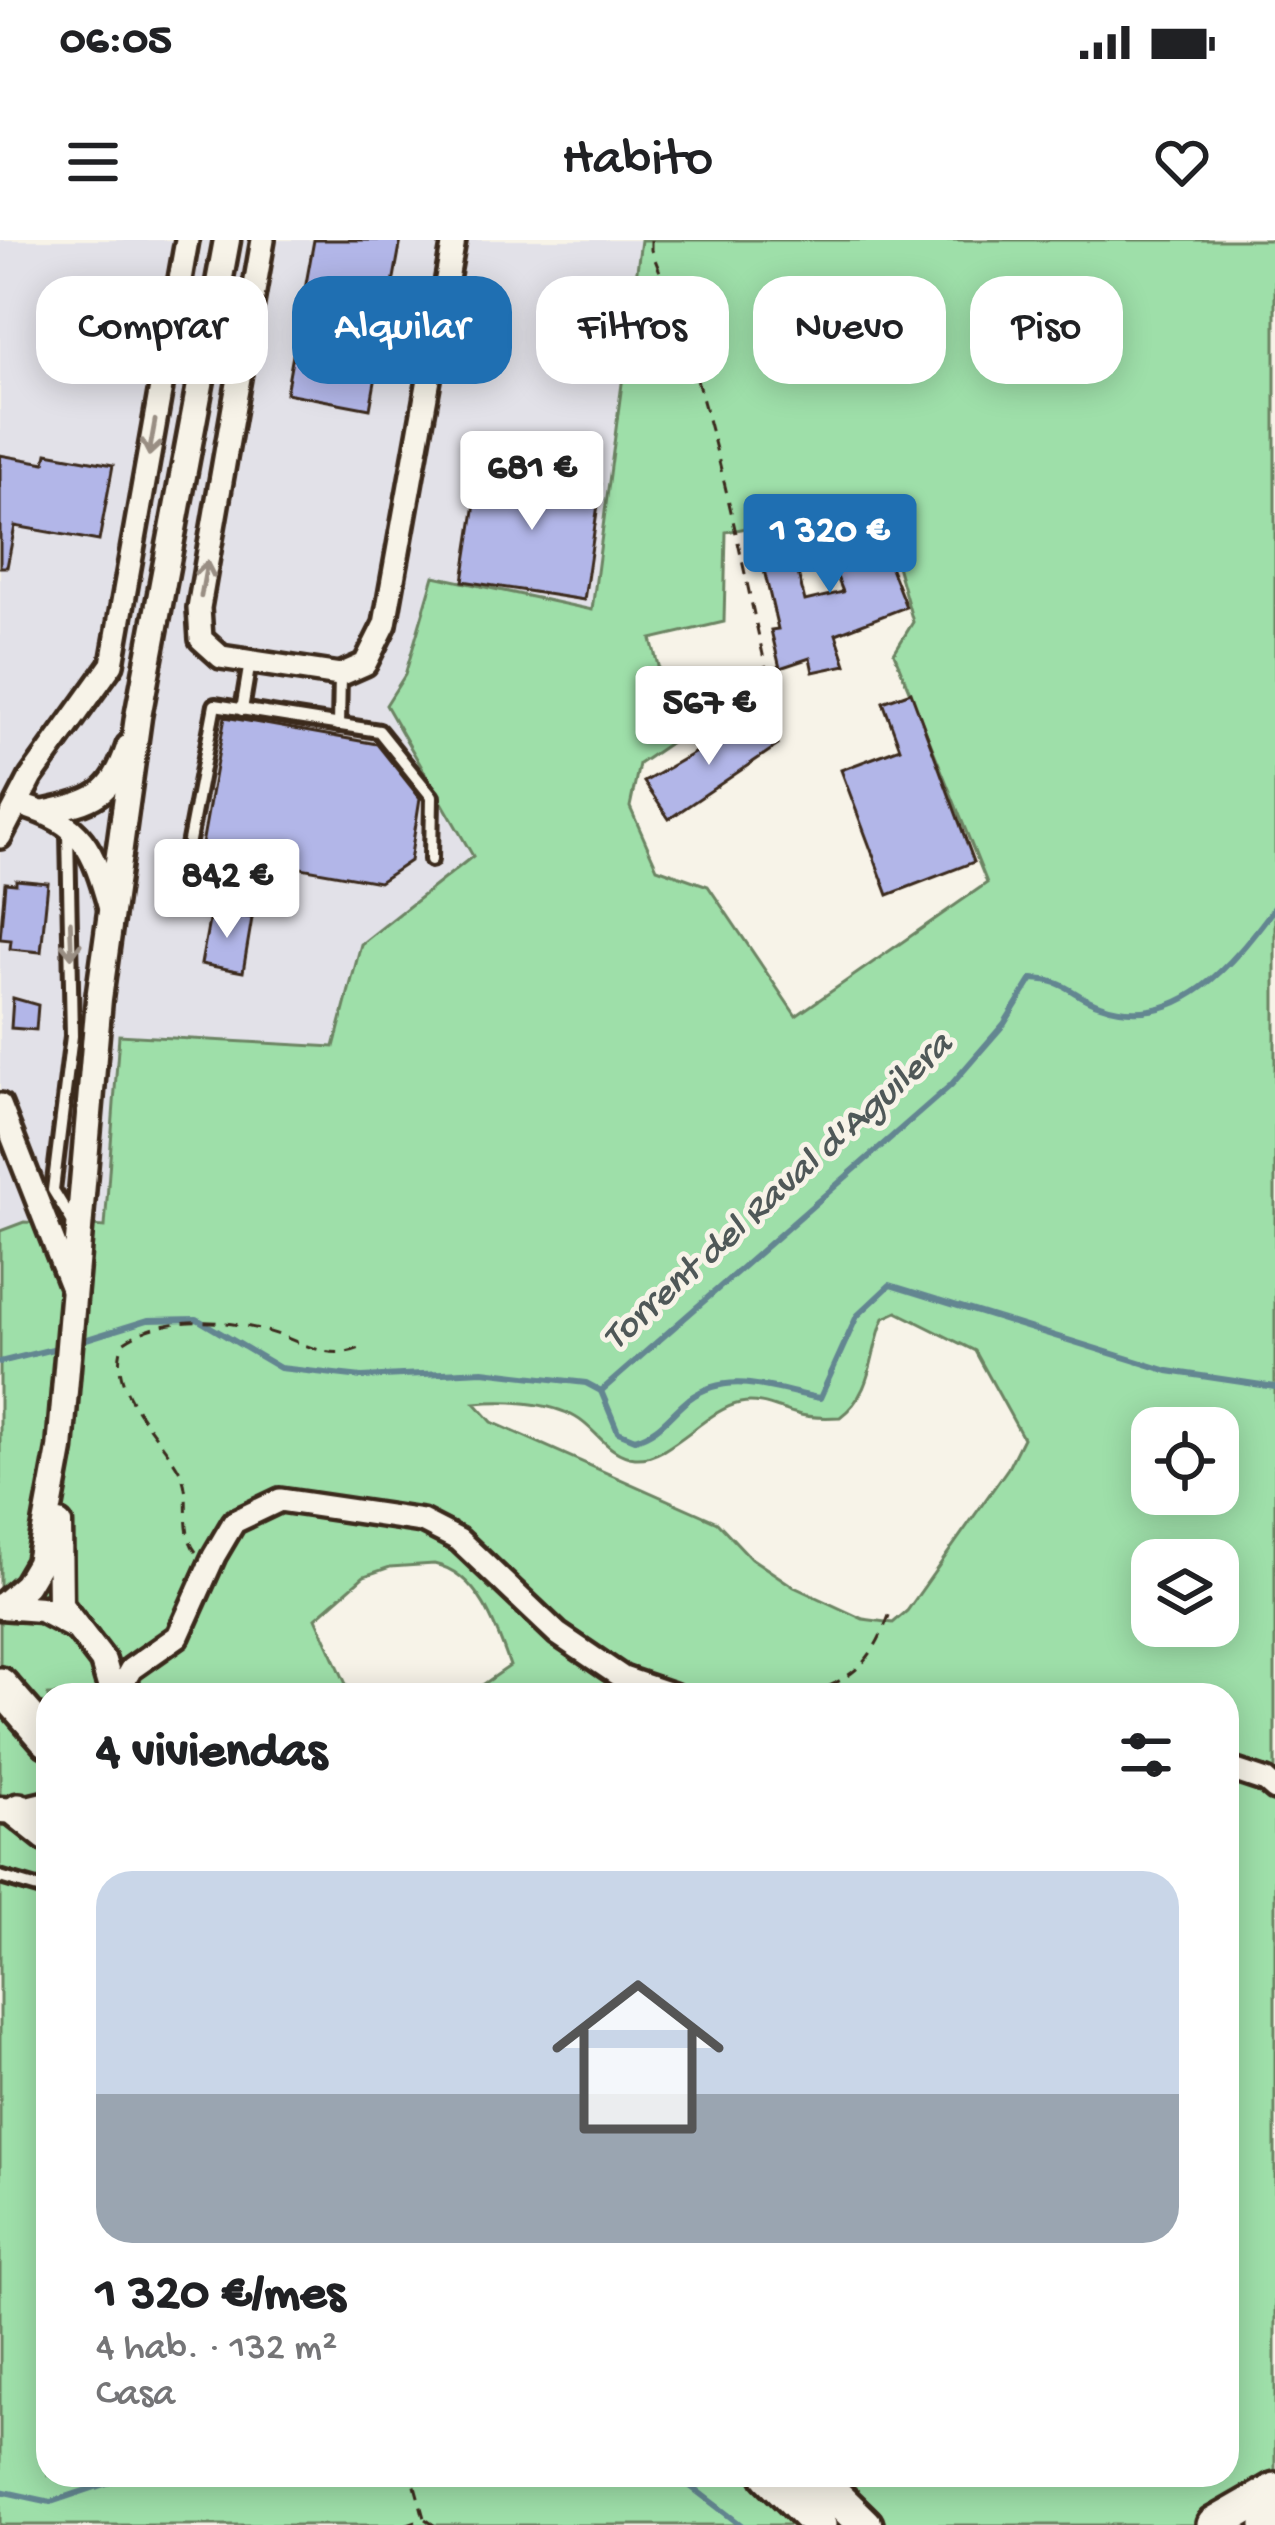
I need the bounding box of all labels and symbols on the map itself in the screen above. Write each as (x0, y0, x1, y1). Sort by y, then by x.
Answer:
one-way arrow (140, 418, 162, 457)
pin: 681 € (448, 431, 616, 533)
pin: 1 320 € (719, 494, 941, 596)
one-way arrow (194, 560, 216, 599)
pin: 567 € (625, 666, 793, 768)
pin: 842 € (143, 839, 311, 941)
one-way arrow (60, 920, 83, 959)
water label: Torrent del Raval d'Aguilera (595, 1022, 965, 1362)

